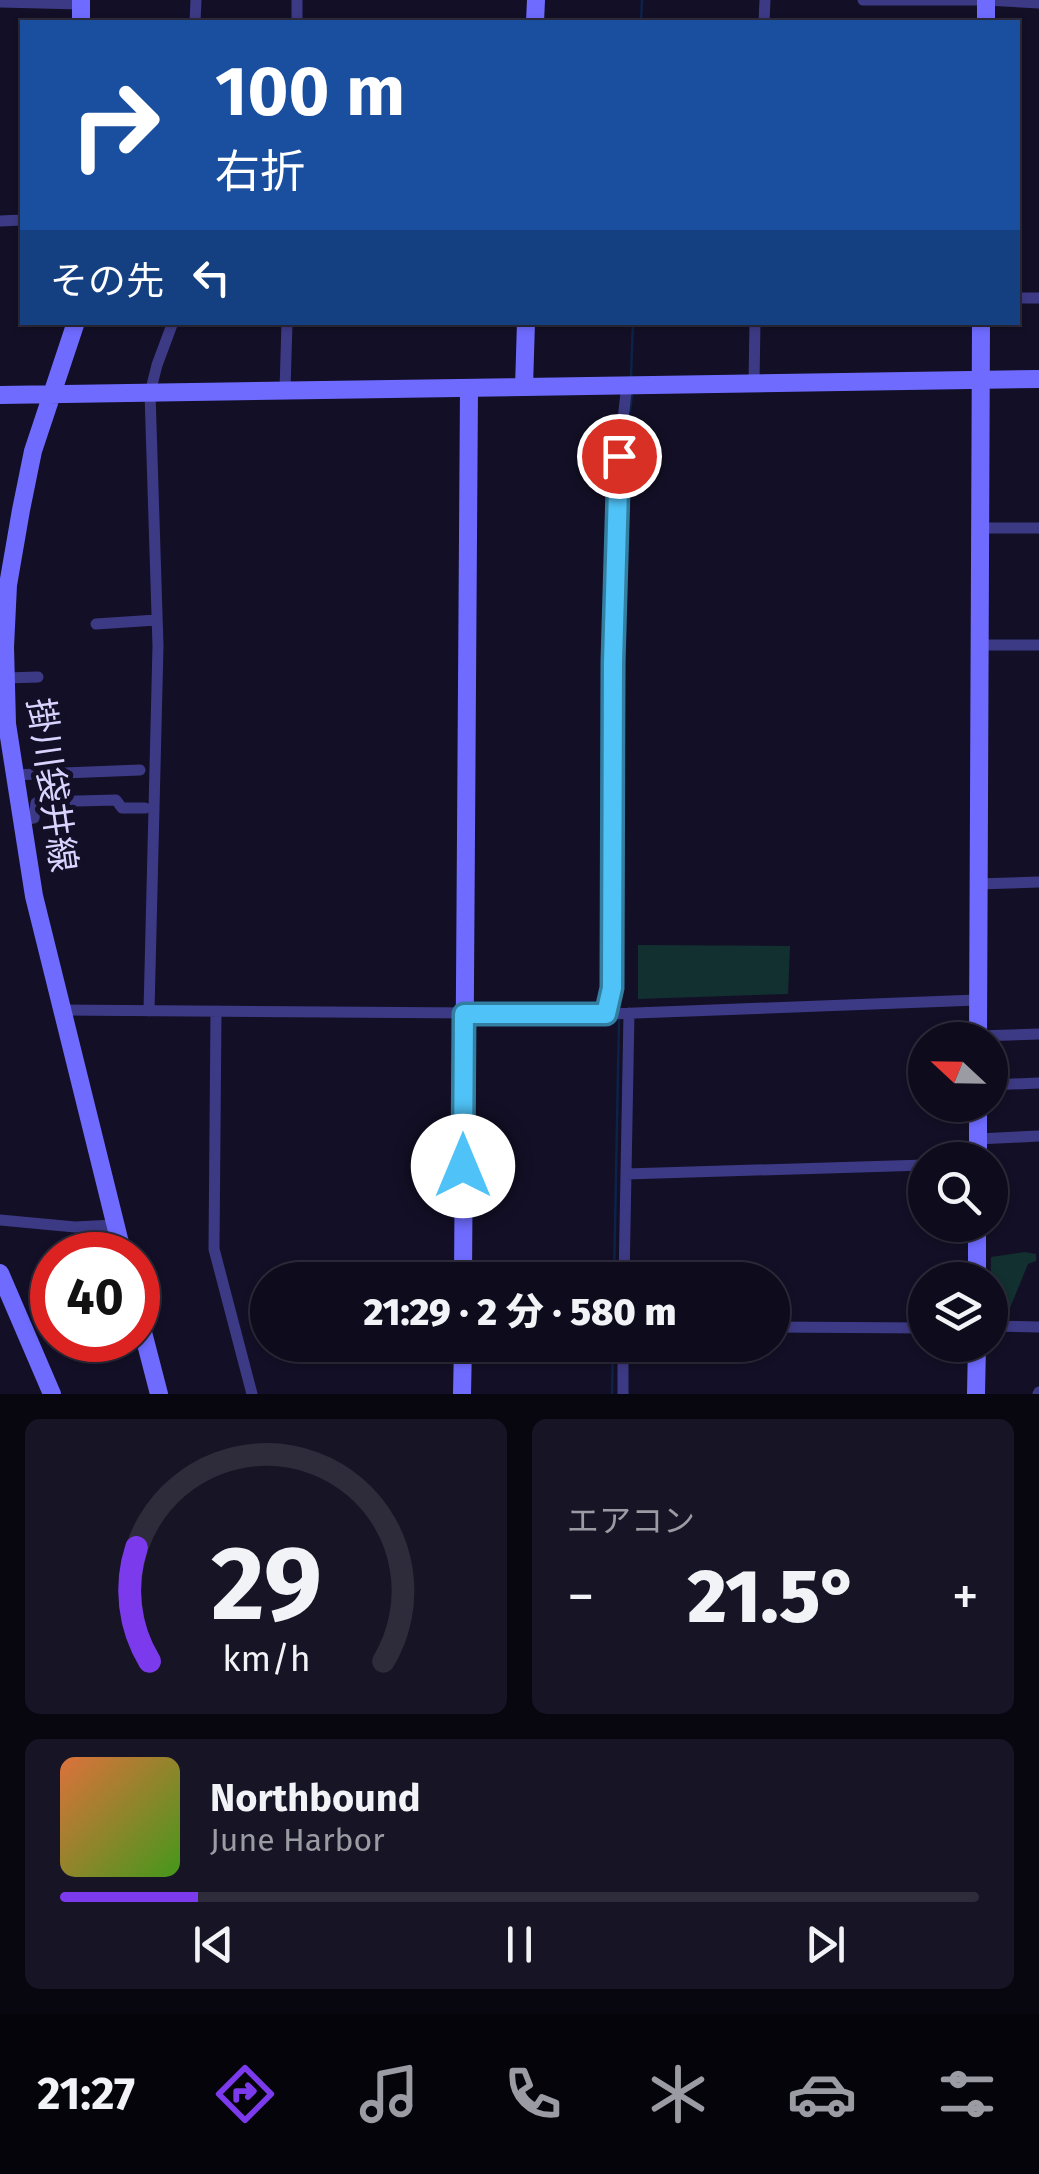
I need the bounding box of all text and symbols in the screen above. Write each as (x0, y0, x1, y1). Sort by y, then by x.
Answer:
text: 100 m (215, 50, 405, 134)
icon: right (50, 60, 180, 190)
text: 右折 (215, 145, 305, 199)
icon: left (184, 250, 239, 305)
text: その先 (50, 258, 164, 304)
pin (577, 414, 662, 499)
icon: arrive (592, 429, 647, 484)
street label: 掛川袋井線 (19, 695, 85, 875)
north arrow (908, 1022, 1008, 1122)
map controls (908, 1022, 1008, 1362)
position arrow (411, 1114, 515, 1218)
button: search (908, 1142, 1008, 1242)
speed limit sign: 40 (30, 1232, 160, 1362)
button: layers (908, 1262, 1008, 1362)
text: 21:29 · 2 分 · 580 m (363, 1289, 677, 1335)
text: エアコン (567, 1502, 695, 1540)
text: 29 (211, 1522, 321, 1647)
text: 21.5° (687, 1552, 859, 1642)
text: − (567, 1564, 595, 1630)
text: + (952, 1564, 979, 1630)
text: km/h (222, 1638, 310, 1680)
text: Northbound (210, 1775, 421, 1821)
text: June Harbor (210, 1821, 385, 1859)
icon: previous (186, 1917, 241, 1972)
icon: pause (492, 1917, 547, 1972)
icon: next (798, 1917, 853, 1972)
icon: directions (210, 2059, 280, 2129)
icon: music (354, 2059, 424, 2129)
icon: phone (498, 2059, 568, 2129)
icon: climate (643, 2059, 713, 2129)
icon: car (787, 2059, 857, 2129)
icon: filters (932, 2059, 1002, 2129)
text: 21:27 (37, 2067, 135, 2121)

